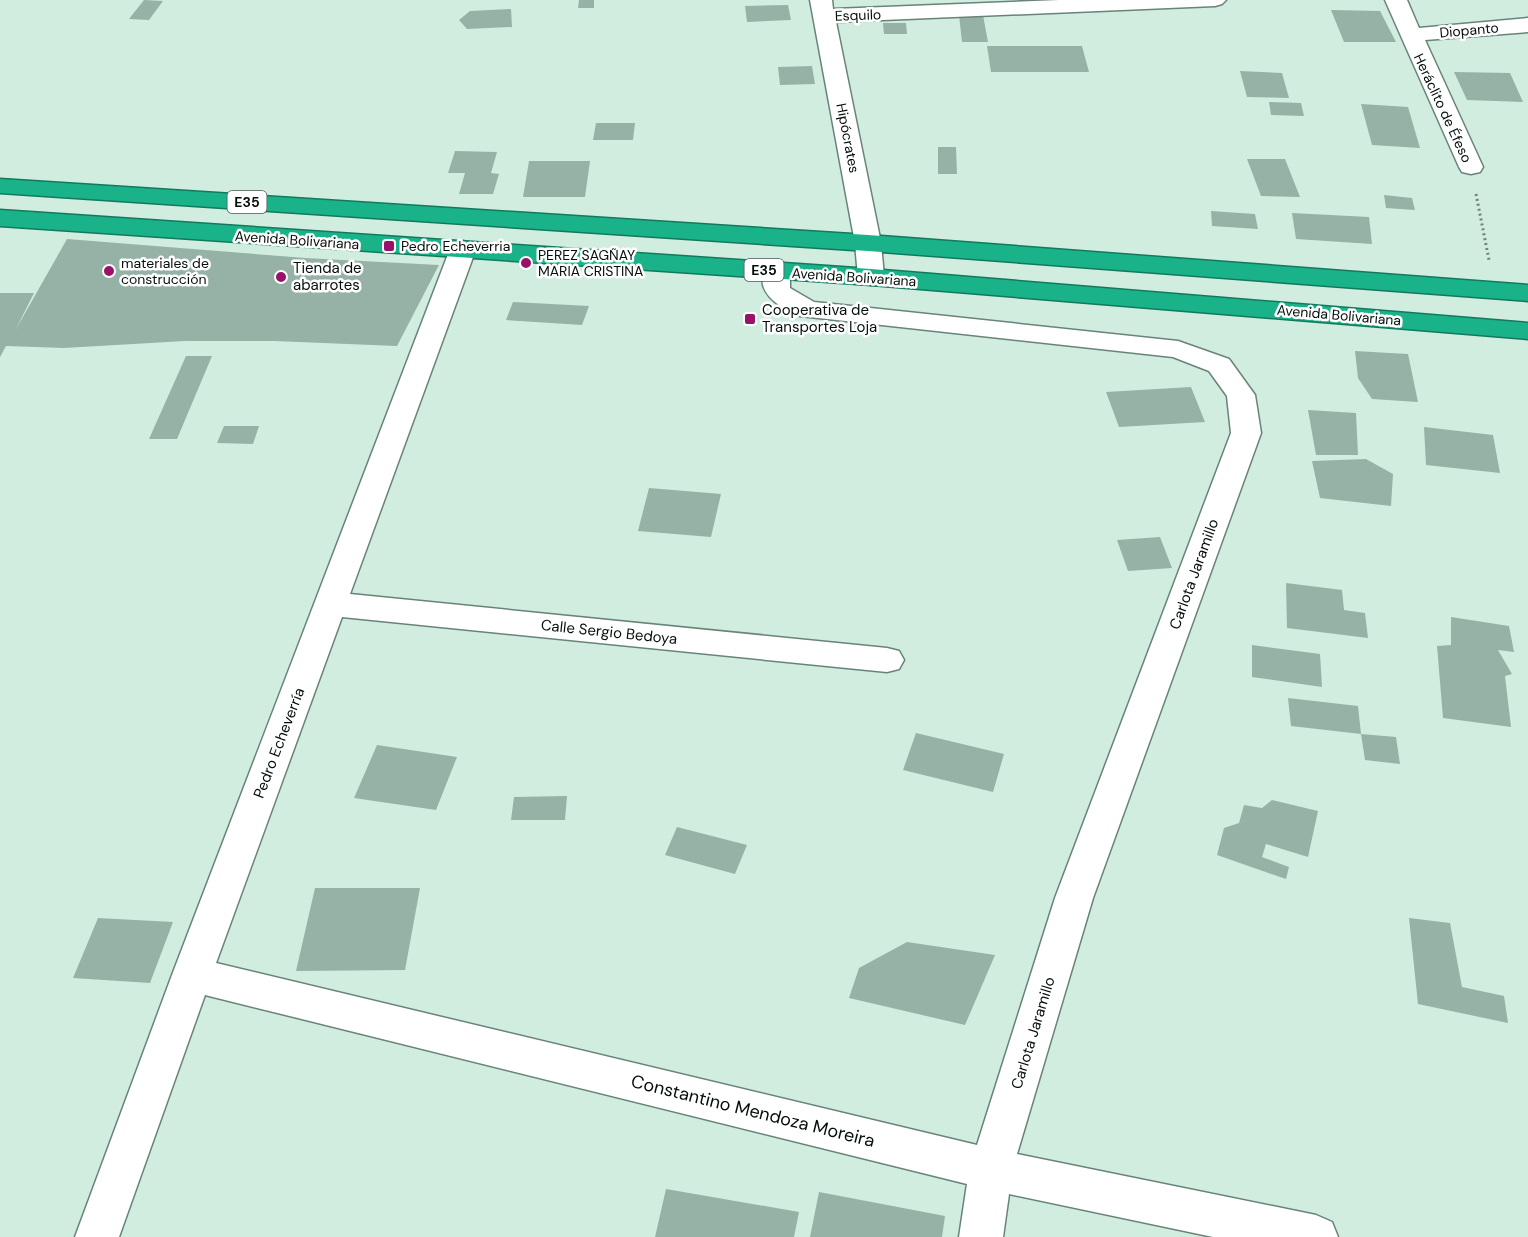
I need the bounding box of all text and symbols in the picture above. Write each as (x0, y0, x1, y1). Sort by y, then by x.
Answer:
street label: Esquilo (834, 5, 882, 25)
street label: Diopanto (1439, 18, 1499, 42)
street label: Heráclito de Éfeso (1410, 51, 1476, 165)
street label: Hipócrates (832, 102, 864, 174)
road number: E35 (228, 191, 266, 213)
street label: Avenida Bolivariana (234, 227, 360, 253)
place label: Pedro Echeverria (401, 237, 510, 255)
marker: Pedro Echeverria (382, 239, 396, 253)
place label: PEREZ SAGÑAY MARIA CRISTINA (538, 246, 643, 280)
place label: materiales de construcción (121, 254, 209, 288)
marker: PEREZ SAGÑAY MARIA CRISTINA (519, 256, 533, 270)
place label: Tienda de abarrotes (293, 258, 362, 295)
road number: E35 (744, 259, 783, 281)
marker: materiales de construcción (102, 264, 116, 278)
street label: Avenida Bolivariana (791, 264, 917, 290)
marker: Tienda de abarrotes (274, 270, 288, 284)
place label: Cooperativa de Transportes Loja (762, 300, 877, 337)
street label: Avenida Bolivariana (1276, 301, 1402, 329)
marker: Cooperativa de Transportes Loja (743, 312, 757, 326)
street label: Carlota Jaramillo (1165, 516, 1223, 632)
street label: Calle Sergio Bedoya (540, 615, 678, 649)
street label: Pedro Echeverría (249, 685, 309, 801)
street label: Carlota Jaramillo (1006, 974, 1060, 1092)
street label: Constantino Mendoza Moreira (629, 1069, 877, 1153)

